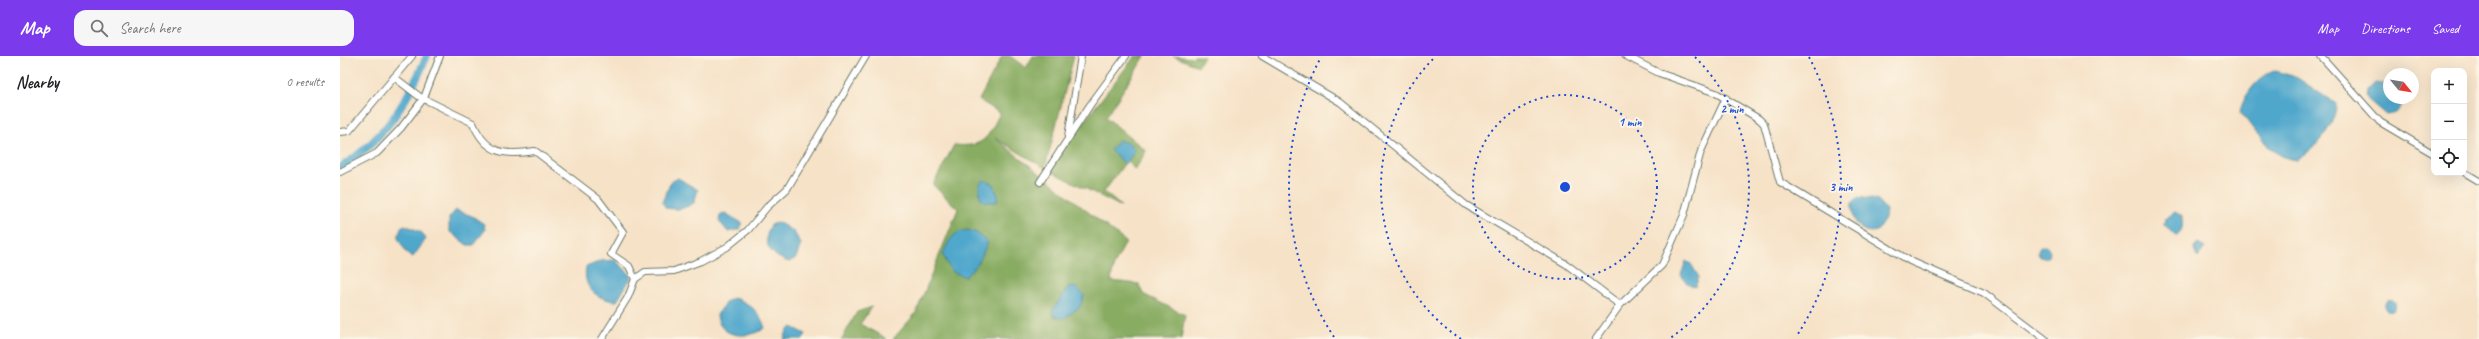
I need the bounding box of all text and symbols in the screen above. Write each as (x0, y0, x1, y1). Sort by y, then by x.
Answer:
search box (74, 10, 354, 46)
text: Map (20, 16, 50, 40)
icon: search (88, 17, 110, 39)
text: Search here (120, 19, 181, 38)
text: Map (2318, 20, 2339, 37)
text: Directions (2361, 20, 2410, 37)
text: Saved (2432, 20, 2459, 37)
north arrow (2383, 68, 2419, 104)
map controls (2431, 68, 2467, 176)
button: + (2431, 68, 2467, 104)
text: Nearby (16, 72, 59, 93)
text: 0 results (286, 74, 324, 90)
text: 2 min (1721, 101, 1744, 117)
button: − (2431, 104, 2467, 140)
text: 1 min (1619, 114, 1642, 130)
button: locate (2431, 140, 2467, 176)
text: 3 min (1830, 179, 1853, 195)
centre of rings (1558, 180, 1572, 194)

